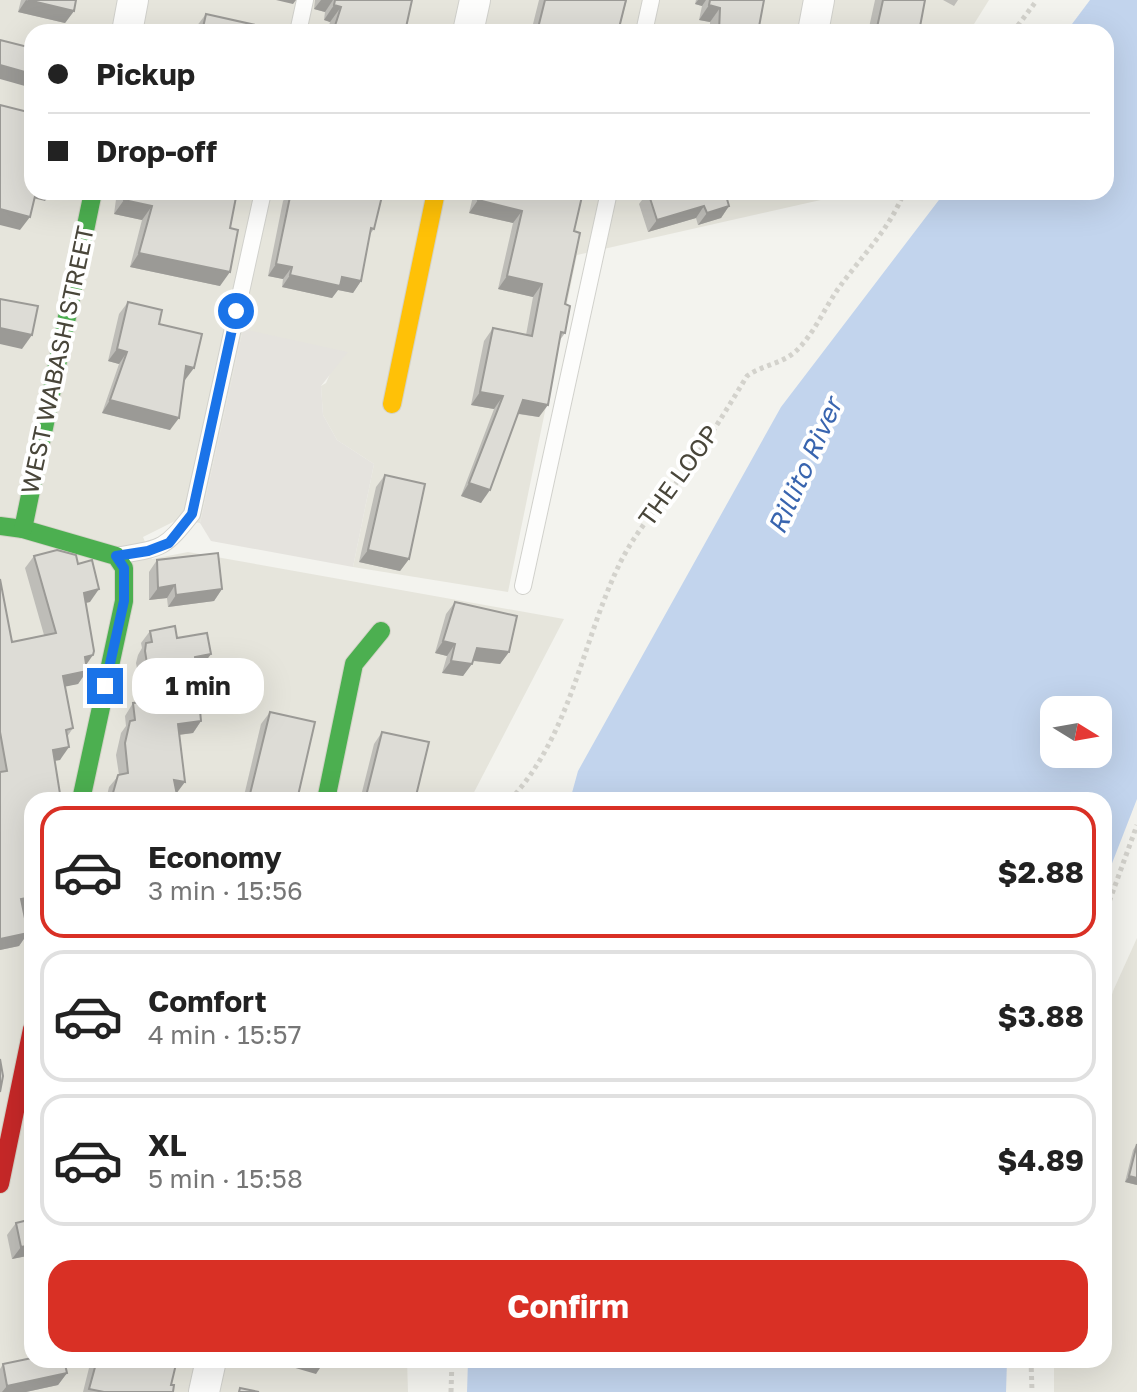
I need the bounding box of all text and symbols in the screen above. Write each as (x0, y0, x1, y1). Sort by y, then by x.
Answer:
text: Pickup (96, 56, 195, 92)
text: Drop-off (96, 133, 217, 169)
street label: WEST WABASH STREET (14, 223, 99, 496)
route start (218, 293, 254, 329)
water label: Rillito River (761, 390, 850, 538)
street label: THE LOOP (631, 419, 724, 531)
callout: 1 min (133, 658, 265, 714)
route end (87, 668, 123, 704)
text: 1 min (165, 670, 231, 701)
north arrow (1040, 696, 1112, 768)
map controls (1040, 696, 1112, 768)
icon: car (52, 836, 124, 908)
text: Economy (148, 839, 282, 875)
text: $2.88 (998, 854, 1084, 890)
text: 3 min · 15:56 (148, 875, 303, 906)
icon: car (52, 980, 124, 1052)
text: Comfort (148, 983, 267, 1019)
text: $3.88 (998, 998, 1084, 1034)
text: 4 min · 15:57 (148, 1019, 301, 1050)
icon: car (52, 1124, 124, 1196)
text: XL (148, 1127, 187, 1163)
text: $4.89 (997, 1142, 1084, 1178)
text: 5 min · 15:58 (148, 1163, 303, 1194)
button: Confirm (48, 1260, 1088, 1352)

